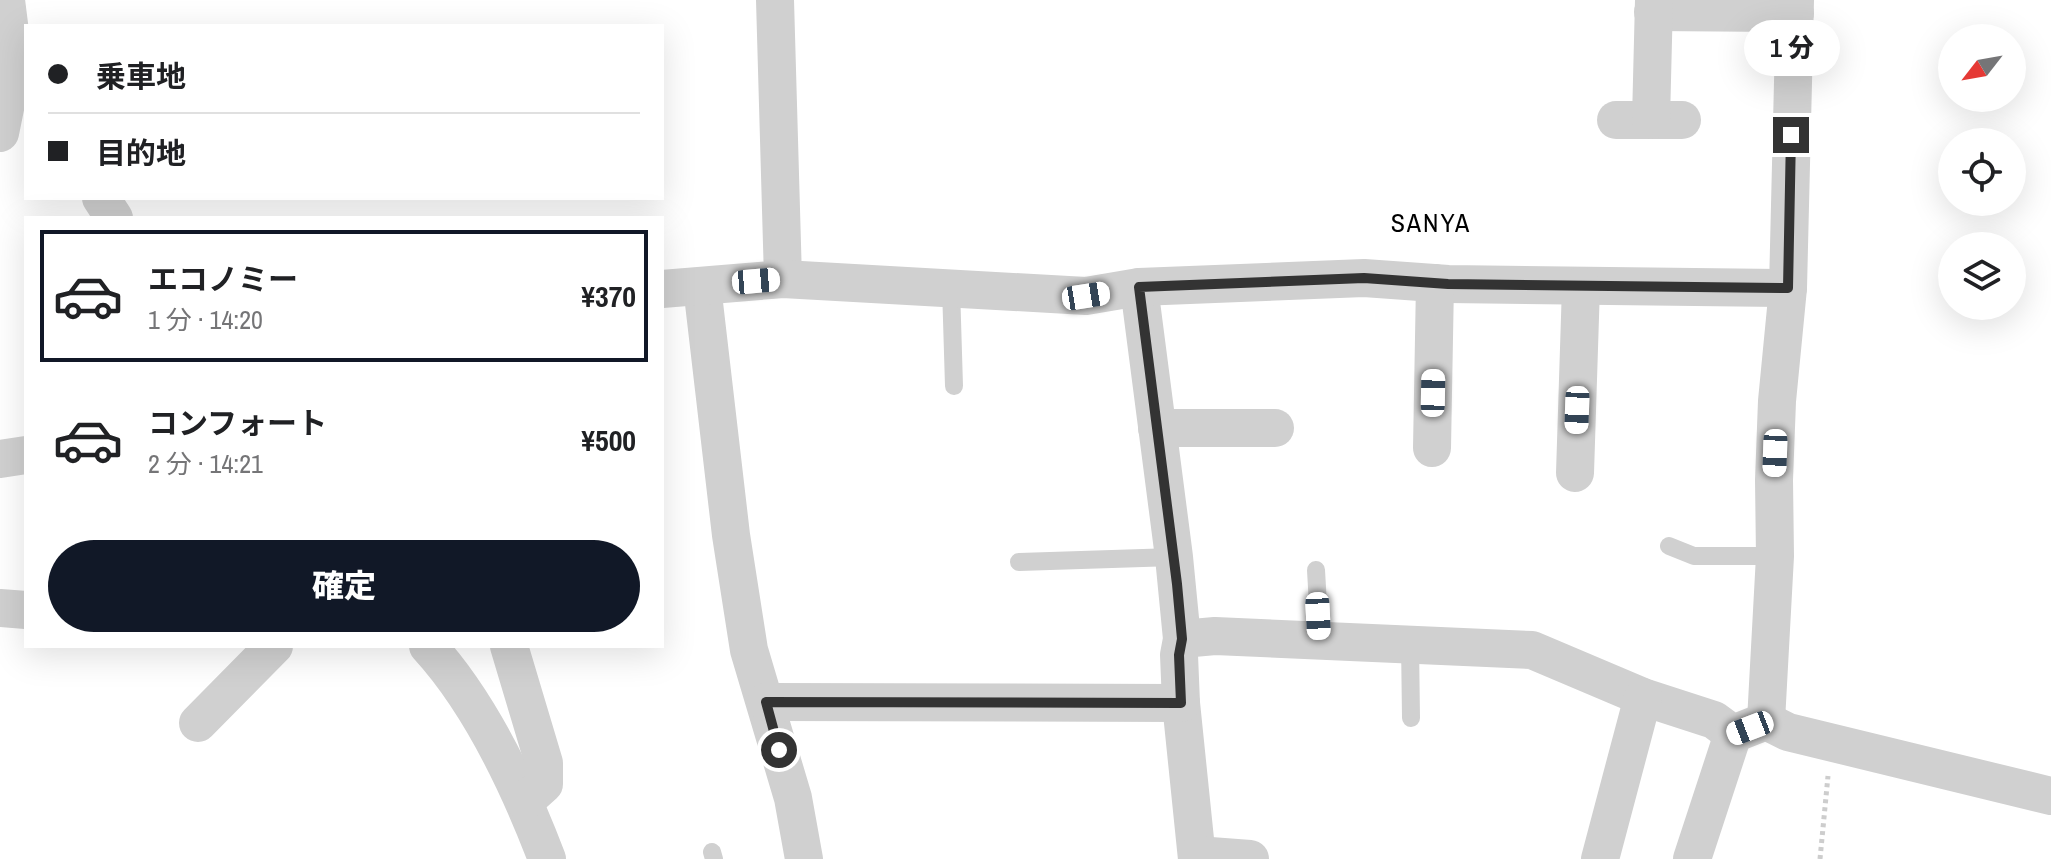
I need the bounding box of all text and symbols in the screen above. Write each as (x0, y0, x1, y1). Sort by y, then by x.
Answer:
callout: 1 分 (1743, 19, 1839, 75)
north arrow (1938, 24, 2026, 112)
map controls (1938, 24, 2026, 320)
text: 1 分 (1770, 30, 1814, 65)
text: 乗車地 (96, 56, 186, 96)
route end (1773, 117, 1809, 153)
button: locate (1938, 128, 2026, 216)
text: 目的地 (96, 133, 186, 173)
district label: SANYA (1391, 205, 1471, 240)
button: layers (1938, 232, 2026, 320)
text: エコノミー (148, 259, 298, 299)
icon: car (52, 260, 124, 332)
car (731, 267, 781, 295)
text: ¥370 (581, 276, 636, 316)
car (1060, 280, 1112, 312)
text: 1 分 · 14:20 (148, 302, 263, 337)
car (1421, 369, 1445, 417)
car (1564, 386, 1590, 434)
text: コンフォート (148, 403, 327, 443)
icon: car (52, 404, 124, 476)
text: ¥500 (581, 420, 636, 460)
car (1762, 429, 1788, 477)
text: 2 分 · 14:21 (148, 446, 263, 481)
button: 確定 (48, 540, 640, 632)
car (1305, 591, 1331, 641)
car (1723, 708, 1777, 748)
route start (761, 732, 797, 768)

